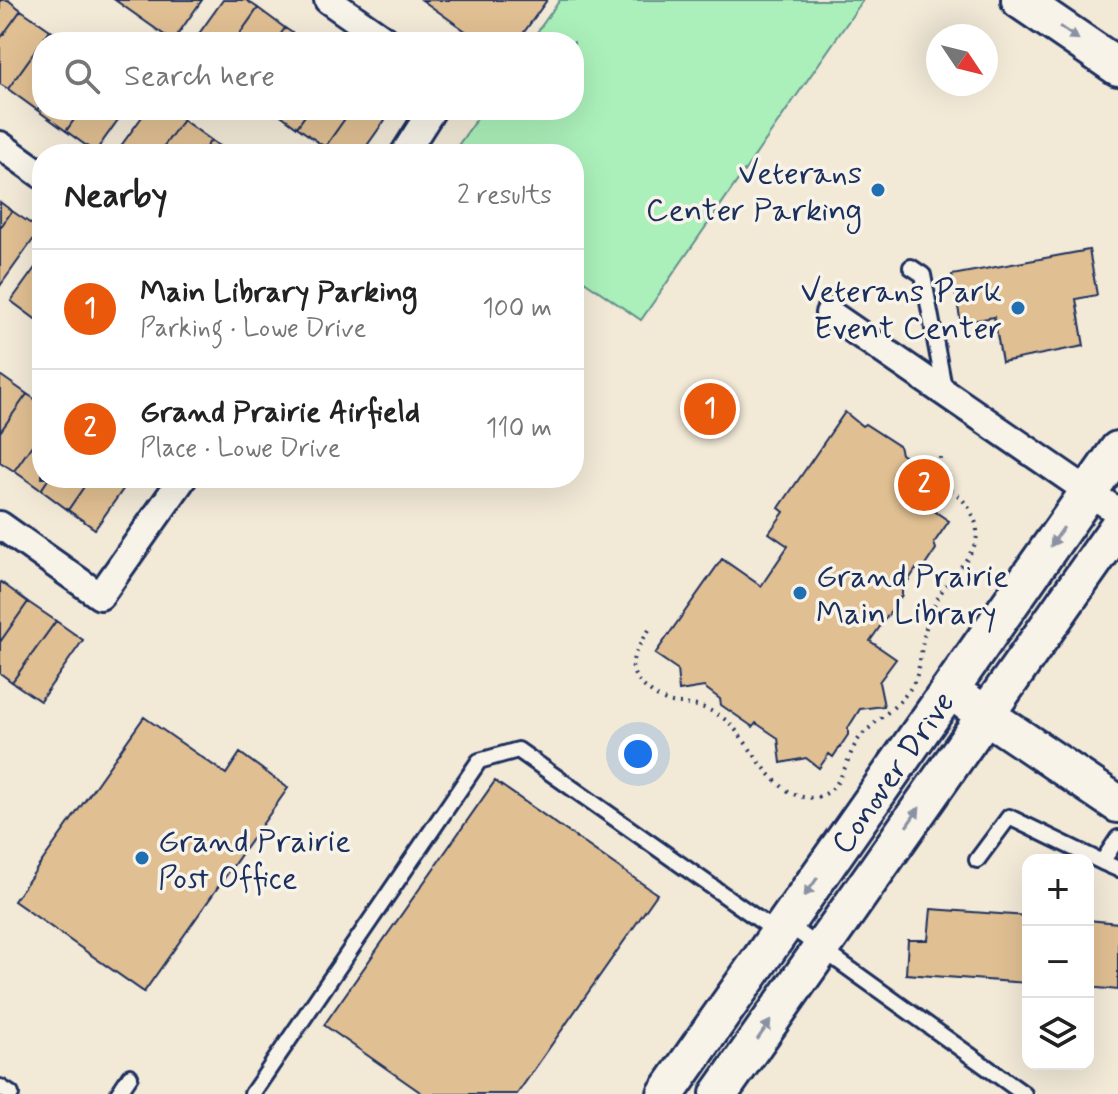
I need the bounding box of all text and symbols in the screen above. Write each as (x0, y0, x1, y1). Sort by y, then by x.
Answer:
north arrow (926, 24, 998, 96)
one-way arrow (1058, 26, 1079, 41)
search box (32, 32, 584, 120)
icon: search (60, 54, 104, 98)
text: Search here (124, 57, 275, 96)
place label: Veterans Center Parking (646, 153, 862, 234)
text: Nearby (64, 174, 168, 219)
text: 2 results (457, 179, 552, 213)
marker: Veterans Center Parking (869, 181, 887, 199)
place label: Veterans Park Event Center (800, 271, 1002, 350)
text: Main Library Parking (140, 273, 418, 312)
text: 1 (84, 292, 96, 326)
text: 100 m (482, 292, 552, 326)
marker: Veterans Park Event Center (1009, 299, 1027, 317)
text: Parking · Lowe Drive (140, 312, 366, 346)
pin: 1 (684, 379, 736, 439)
text: Grand Prairie Airfield (140, 393, 420, 432)
text: 2 (84, 412, 96, 446)
text: 110 m (486, 412, 552, 446)
text: Place · Lowe Drive (140, 432, 341, 466)
pin: 2 (898, 455, 950, 515)
one-way arrow (1050, 526, 1065, 547)
place label: Grand Prairie Main Library (816, 556, 1009, 635)
marker: Grand Prairie Main Library (791, 584, 809, 602)
street label: Conover Drive (822, 683, 965, 863)
your location (618, 734, 658, 774)
one-way arrow (905, 807, 920, 828)
place label: Grand Prairie Post Office (158, 821, 351, 900)
marker: Grand Prairie Post Office (133, 849, 151, 867)
map controls (1022, 854, 1094, 1070)
button: + (1022, 854, 1094, 926)
one-way arrow (804, 876, 819, 897)
button: − (1022, 926, 1094, 998)
button: layers (1022, 998, 1094, 1070)
one-way arrow (756, 1020, 771, 1041)

